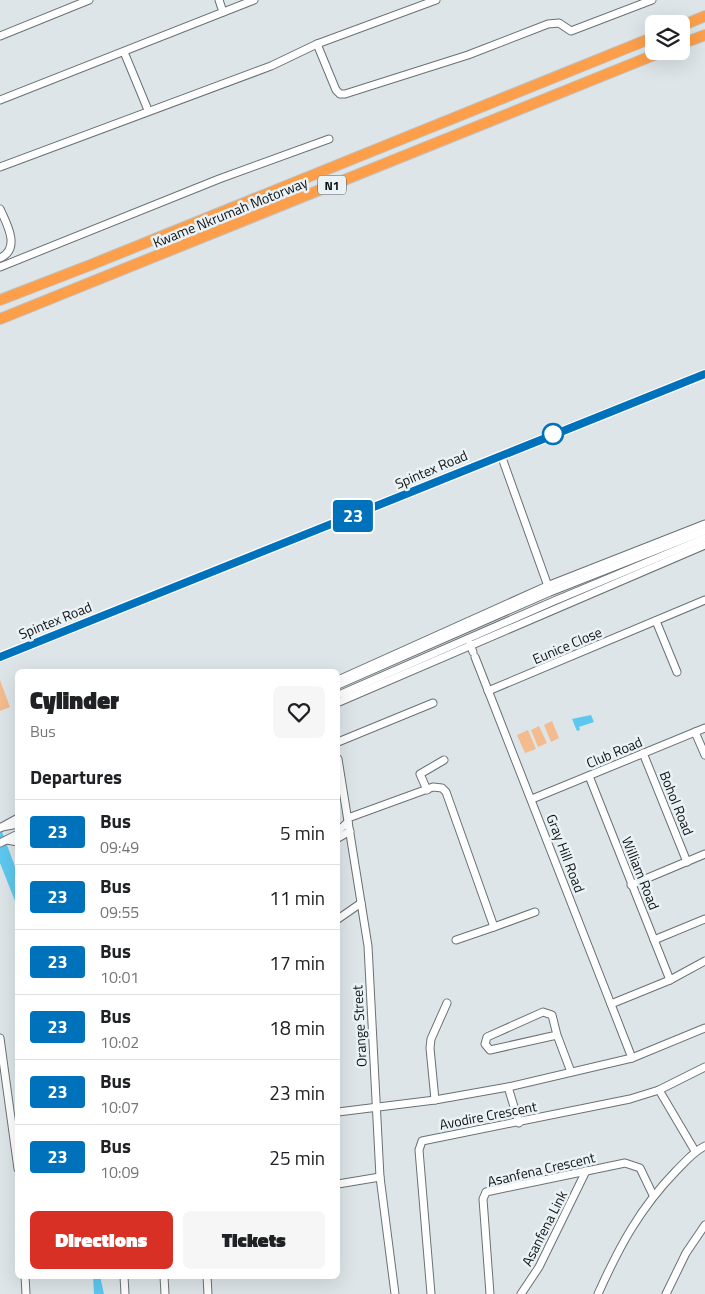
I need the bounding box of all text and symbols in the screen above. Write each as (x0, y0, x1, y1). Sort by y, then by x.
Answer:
map controls (645, 15, 690, 60)
button: layers (645, 15, 690, 60)
street label: Kwame Nkrumah Motorway (149, 171, 311, 253)
road number: N1 (318, 176, 346, 194)
unlabelled marker (542, 423, 564, 445)
street label: Spintex Road (391, 444, 471, 494)
line badge: 23 (330, 500, 376, 532)
text: 23 (343, 502, 363, 529)
street label: Spintex Road (15, 596, 95, 644)
street label: Eunice Close (529, 621, 605, 669)
text: Cylinder (30, 682, 119, 718)
button: heart (273, 686, 325, 738)
text: Bus (30, 719, 56, 743)
street label: Club Road (583, 731, 645, 773)
text: Departures (30, 762, 122, 791)
street label: Bohol Road (655, 768, 699, 838)
text: Bus (100, 806, 131, 835)
street label: Gray Hill Road (541, 811, 591, 895)
text: 23 (47, 818, 68, 845)
text: 5 min (280, 818, 325, 847)
street label: William Road (617, 833, 665, 913)
text: 09:49 (100, 835, 139, 859)
text: Bus (100, 871, 131, 900)
text: 23 (47, 883, 68, 910)
text: 11 min (269, 883, 325, 912)
text: 09:55 (100, 900, 139, 924)
text: Bus (100, 936, 131, 965)
text: 23 (47, 948, 68, 975)
text: 17 min (269, 948, 325, 977)
text: 10:01 (100, 965, 139, 989)
street label: Orange Street (346, 984, 372, 1068)
text: Bus (100, 1001, 131, 1030)
text: 23 (47, 1013, 68, 1040)
text: 18 min (269, 1013, 325, 1042)
text: 10:02 (100, 1030, 139, 1054)
text: Bus (100, 1066, 131, 1095)
text: 23 (47, 1078, 68, 1105)
text: 23 min (269, 1078, 325, 1107)
text: 10:07 (100, 1095, 139, 1119)
street label: Avodire Crescent (438, 1095, 539, 1135)
text: Bus (100, 1131, 131, 1160)
text: 23 (47, 1143, 68, 1170)
text: 25 min (269, 1143, 325, 1172)
street label: Asanfena Crescent (485, 1146, 597, 1192)
text: 10:09 (100, 1160, 139, 1184)
street label: Asanfena Link (516, 1186, 572, 1270)
button: Directions (30, 1211, 173, 1269)
button: Tickets (183, 1211, 325, 1269)

